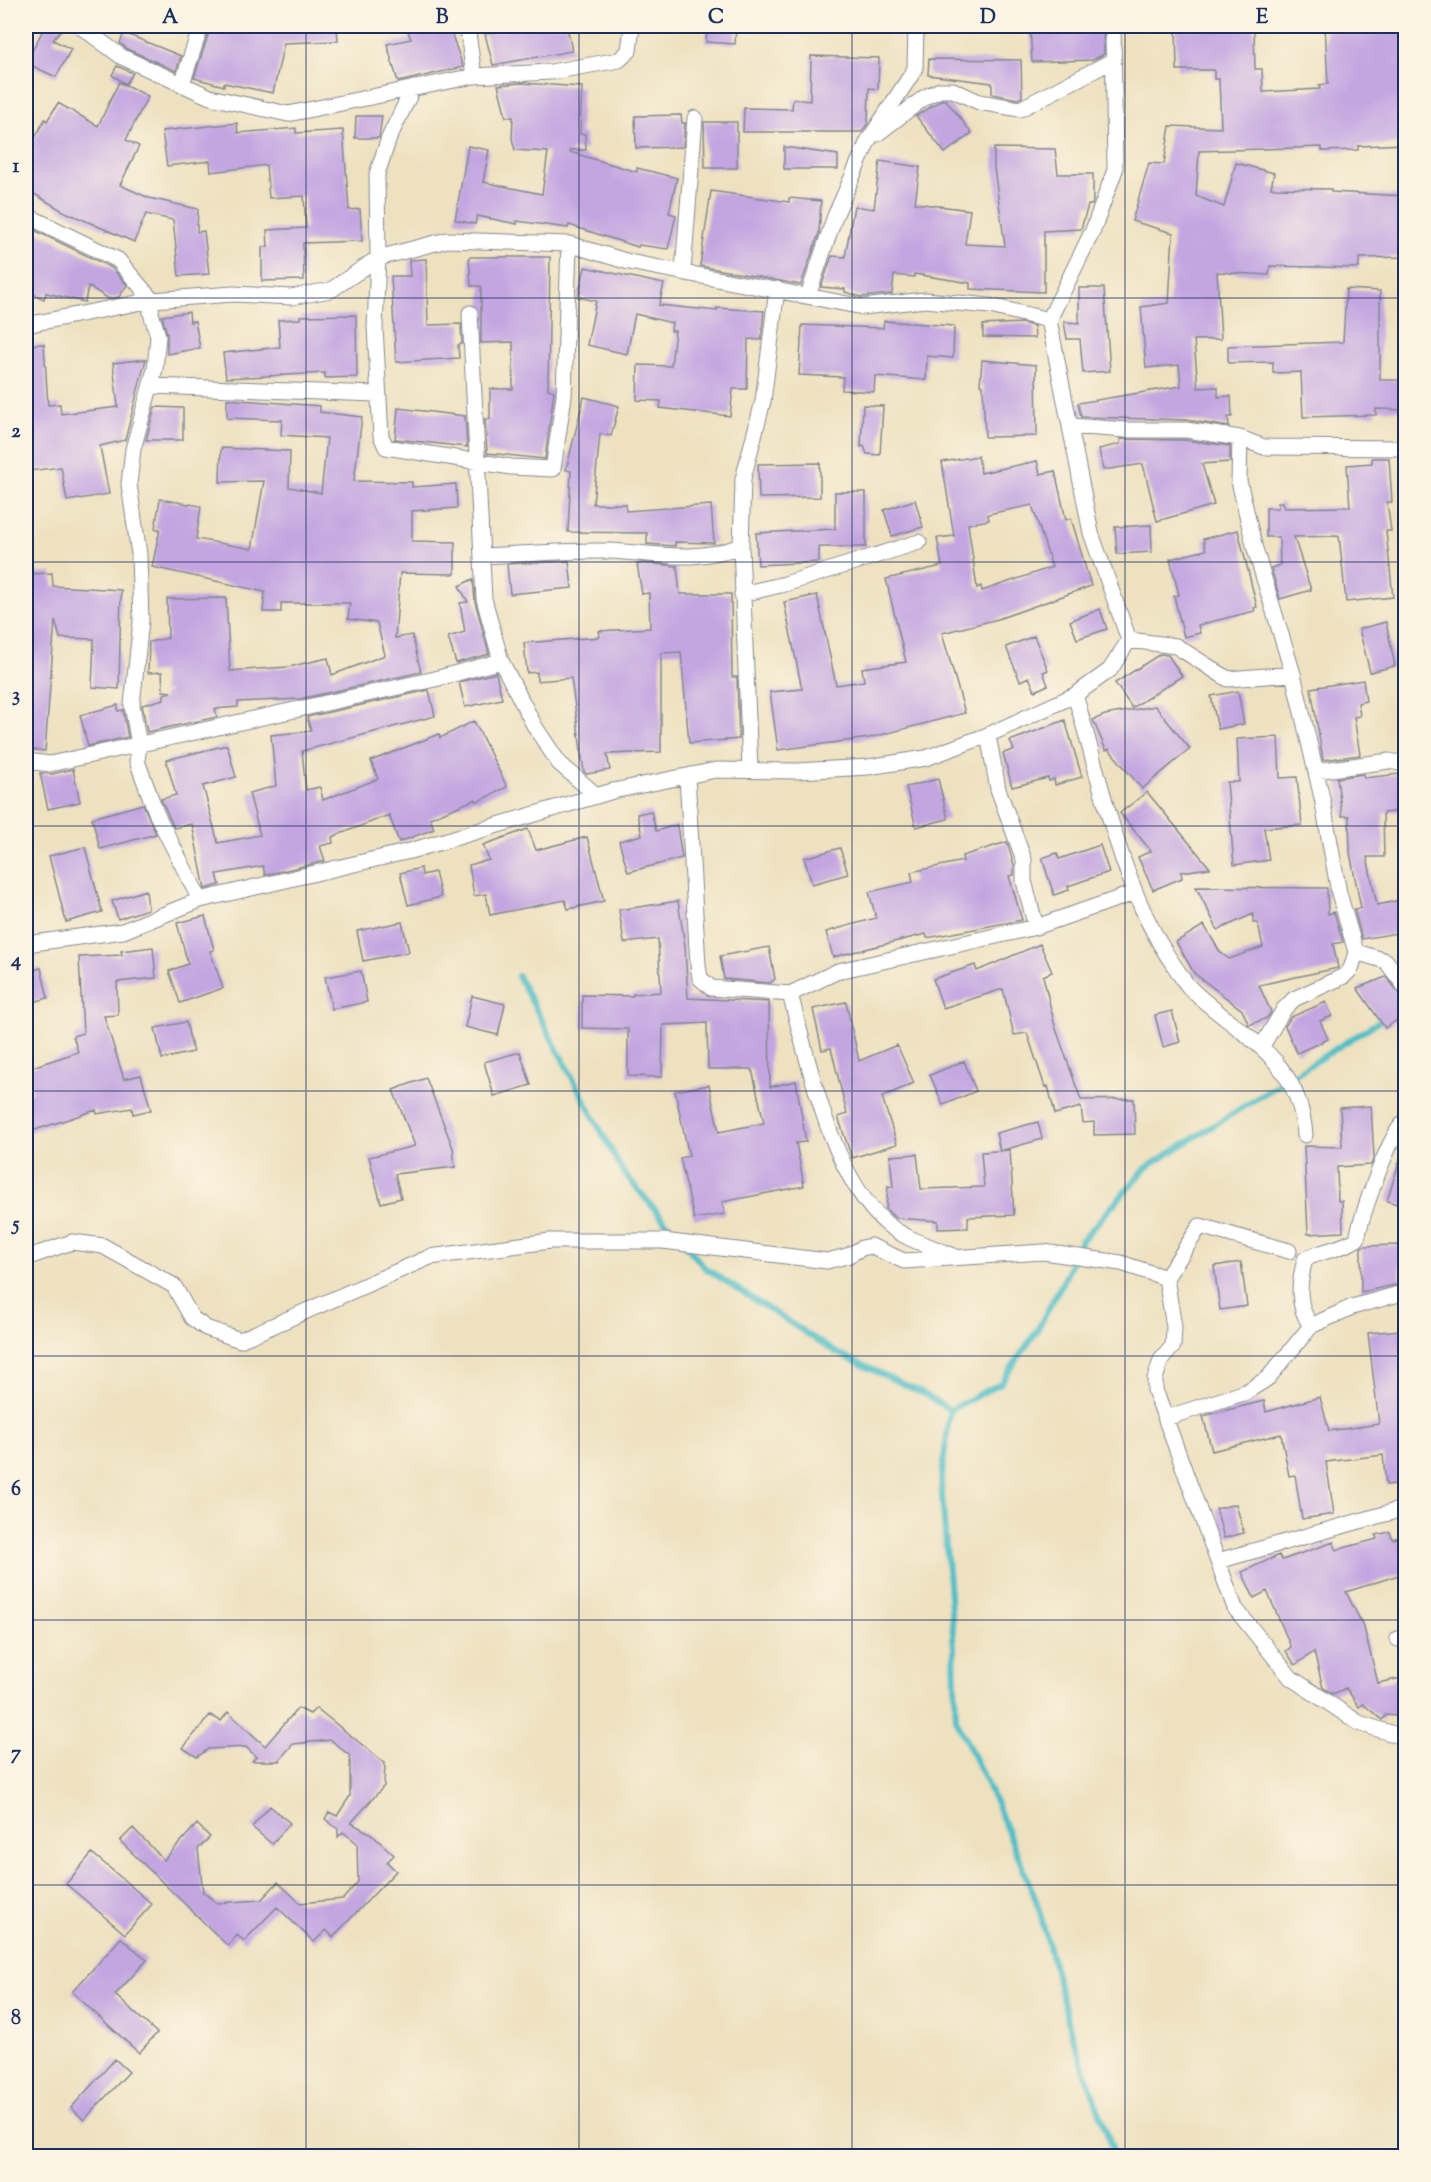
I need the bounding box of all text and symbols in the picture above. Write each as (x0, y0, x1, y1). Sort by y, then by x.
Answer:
text: A (162, 4, 179, 33)
text: B (436, 4, 449, 33)
text: C (708, 4, 724, 33)
text: D (980, 4, 996, 33)
text: E (1256, 4, 1269, 33)
text: 1 (13, 153, 20, 182)
text: 2 (11, 418, 21, 447)
text: 3 (12, 682, 20, 711)
text: 4 (10, 947, 21, 976)
text: 5 (11, 1211, 20, 1240)
text: 6 (11, 1476, 21, 1505)
text: 7 (11, 1740, 22, 1769)
text: 8 (11, 2005, 21, 2034)

